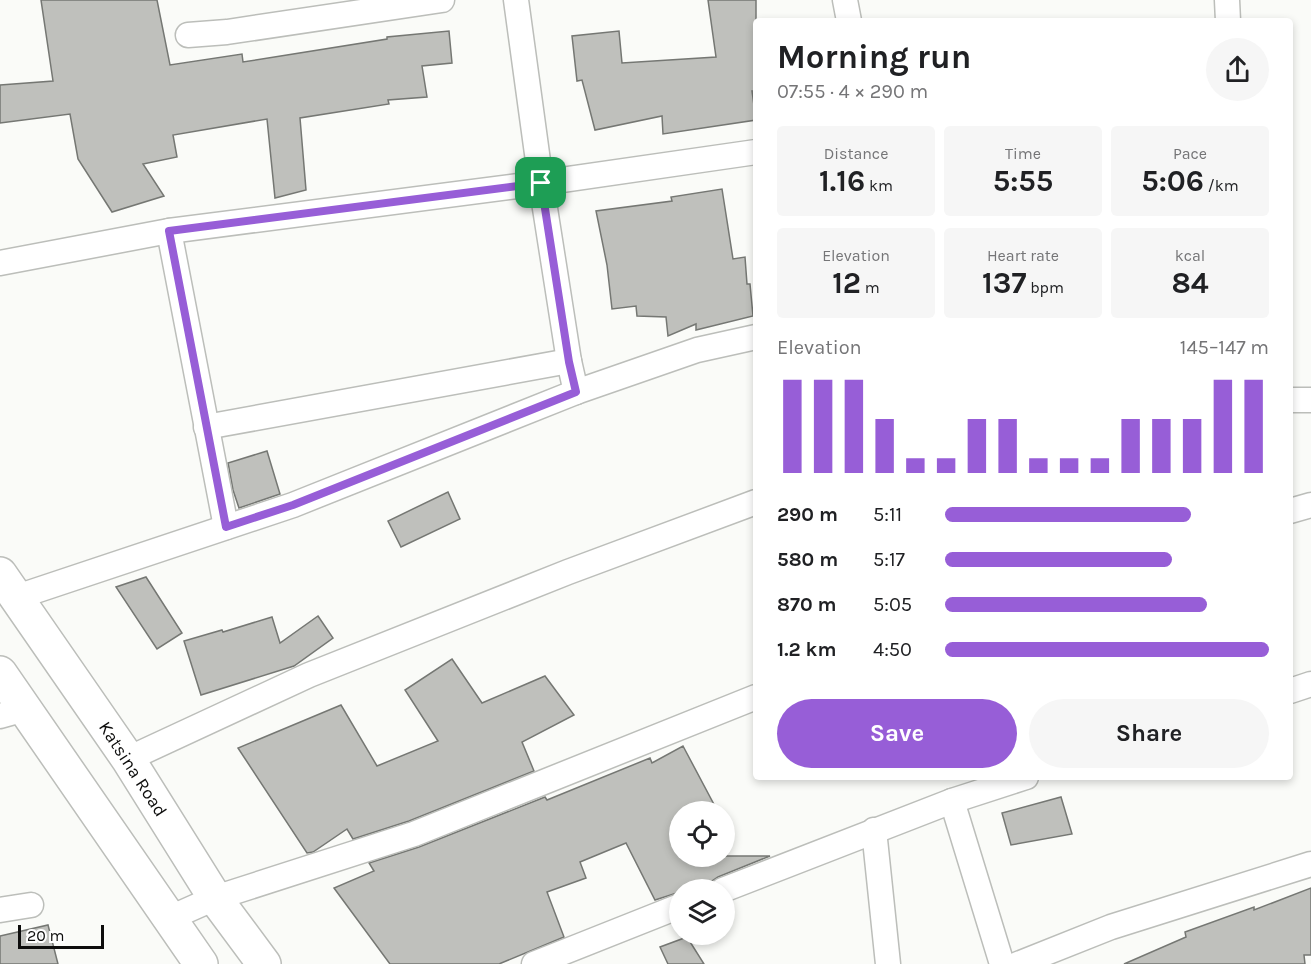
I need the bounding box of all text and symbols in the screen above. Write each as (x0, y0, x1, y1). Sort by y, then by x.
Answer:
text: Morning run (777, 38, 971, 76)
button: share (1206, 38, 1269, 101)
text: 07:55 · 4 × 290 m (777, 80, 928, 103)
text: Distance (824, 144, 888, 163)
text: Time (1005, 144, 1041, 163)
text: Pace (1173, 144, 1207, 163)
pin (515, 157, 566, 208)
text: 1.16 (819, 163, 865, 199)
text: 5:55 (993, 163, 1053, 199)
text: 5:06 (1141, 163, 1204, 199)
icon: arrive (524, 166, 557, 199)
text: km (865, 176, 893, 195)
text: /km (1204, 176, 1239, 195)
text: Elevation (822, 246, 890, 265)
text: Heart rate (987, 246, 1059, 265)
text: kcal (1175, 246, 1205, 265)
text: 12 (832, 265, 861, 301)
text: 137 (982, 265, 1026, 301)
text: 84 (1171, 265, 1209, 301)
text: m (861, 278, 880, 297)
text: bpm (1026, 278, 1064, 297)
text: Elevation (777, 336, 862, 359)
text: 145–147 m (1180, 336, 1269, 359)
text: 290 m (777, 503, 838, 526)
text: 5:11 (873, 503, 902, 526)
text: 580 m (777, 548, 838, 571)
text: 5:17 (873, 548, 905, 571)
text: 870 m (777, 593, 837, 616)
text: 5:05 (873, 593, 912, 616)
text: 1.2 km (777, 638, 836, 661)
text: 4:50 (873, 638, 912, 661)
button: Save (777, 699, 1017, 768)
button: Share (1029, 699, 1269, 768)
street label: Katsina Road (94, 717, 172, 821)
map controls (669, 801, 735, 945)
button: locate (669, 801, 735, 867)
button: layers (669, 879, 735, 945)
scale bar (18, 922, 104, 950)
text: 20 m (27, 926, 65, 945)

